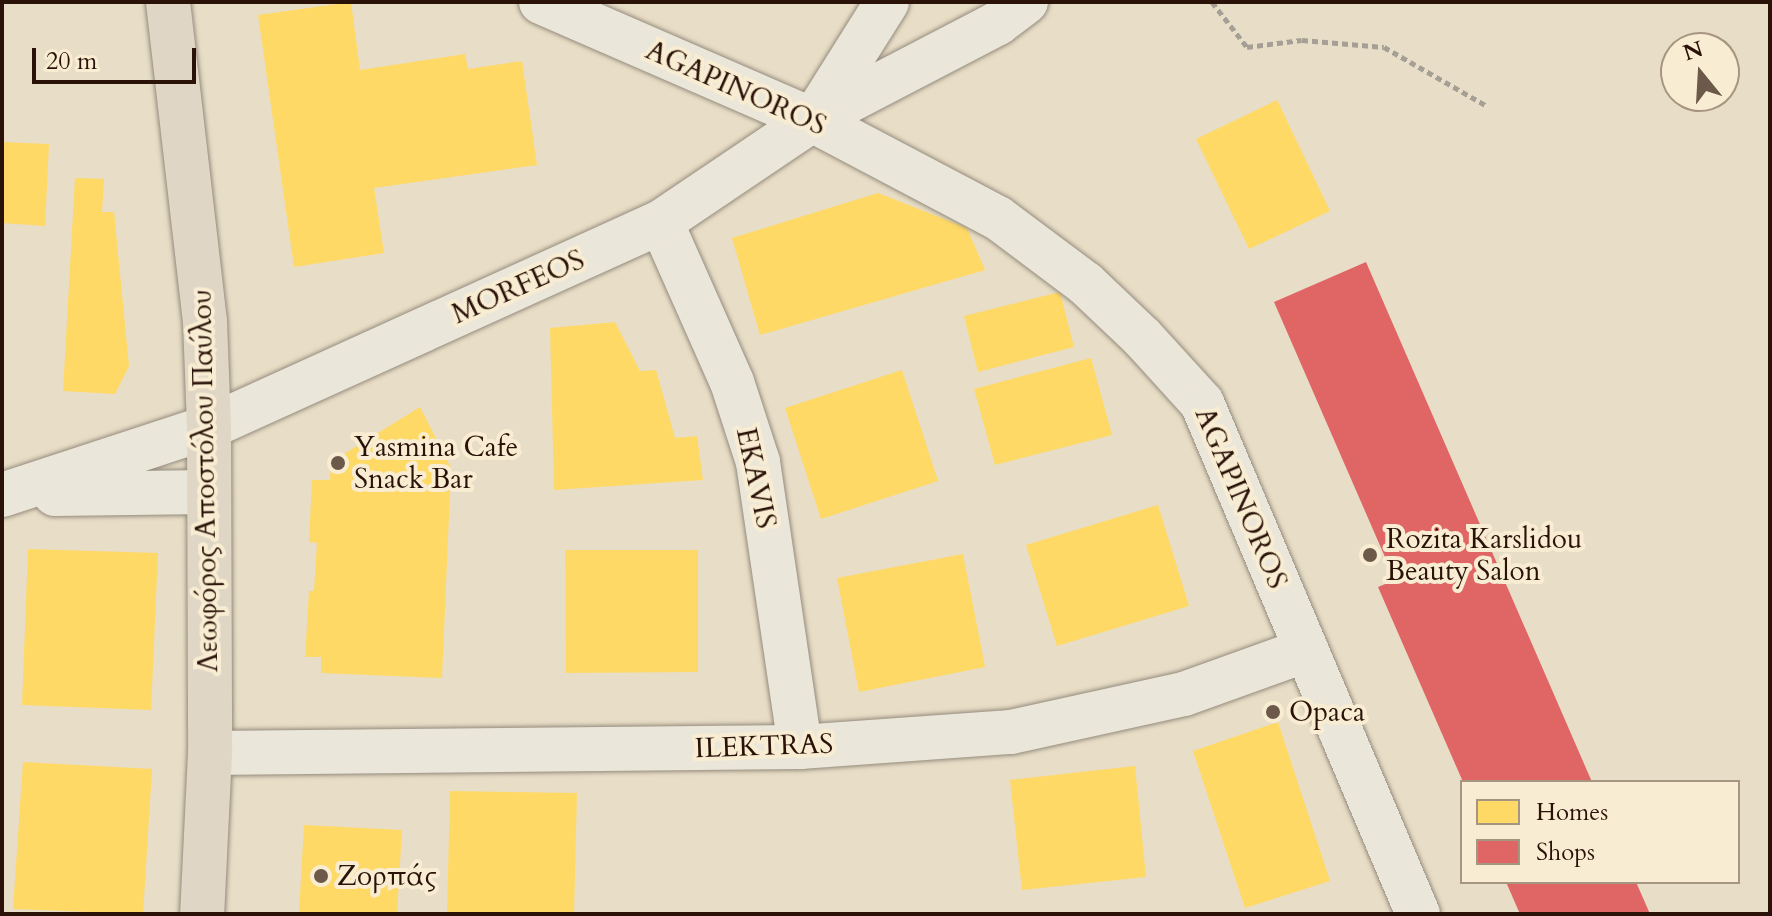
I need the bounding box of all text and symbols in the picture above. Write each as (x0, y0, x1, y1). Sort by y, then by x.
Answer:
scale bar (36, 32, 200, 82)
north arrow (1660, 32, 1740, 112)
street label: AGAPINOROS (641, 33, 831, 143)
text: N (1679, 34, 1707, 68)
text: 20 m (46, 45, 97, 78)
street label: MORFEOS (447, 243, 589, 331)
street label: Λεωφόρος Αποστόλου Παύλου (185, 289, 225, 673)
street label: AGAPINOROS (1188, 402, 1294, 594)
street label: EKAVIS (729, 425, 783, 531)
place label: Yasmina Cafe Snack Bar (354, 430, 518, 496)
marker: Yasmina Cafe Snack Bar (329, 454, 347, 472)
place label: Rozita Karslidou Beauty Salon (1386, 522, 1582, 588)
marker: Rozita Karslidou Beauty Salon (1361, 546, 1379, 564)
place label: Opaca (1289, 695, 1365, 729)
marker: Opaca (1264, 703, 1282, 721)
street label: ILEKTRAS (694, 727, 834, 765)
legend (1460, 780, 1740, 884)
text: Homes (1536, 796, 1608, 829)
text: Shops (1536, 836, 1595, 869)
place label: Ζορπάς (337, 859, 437, 893)
marker: Ζορπάς (312, 867, 330, 885)

